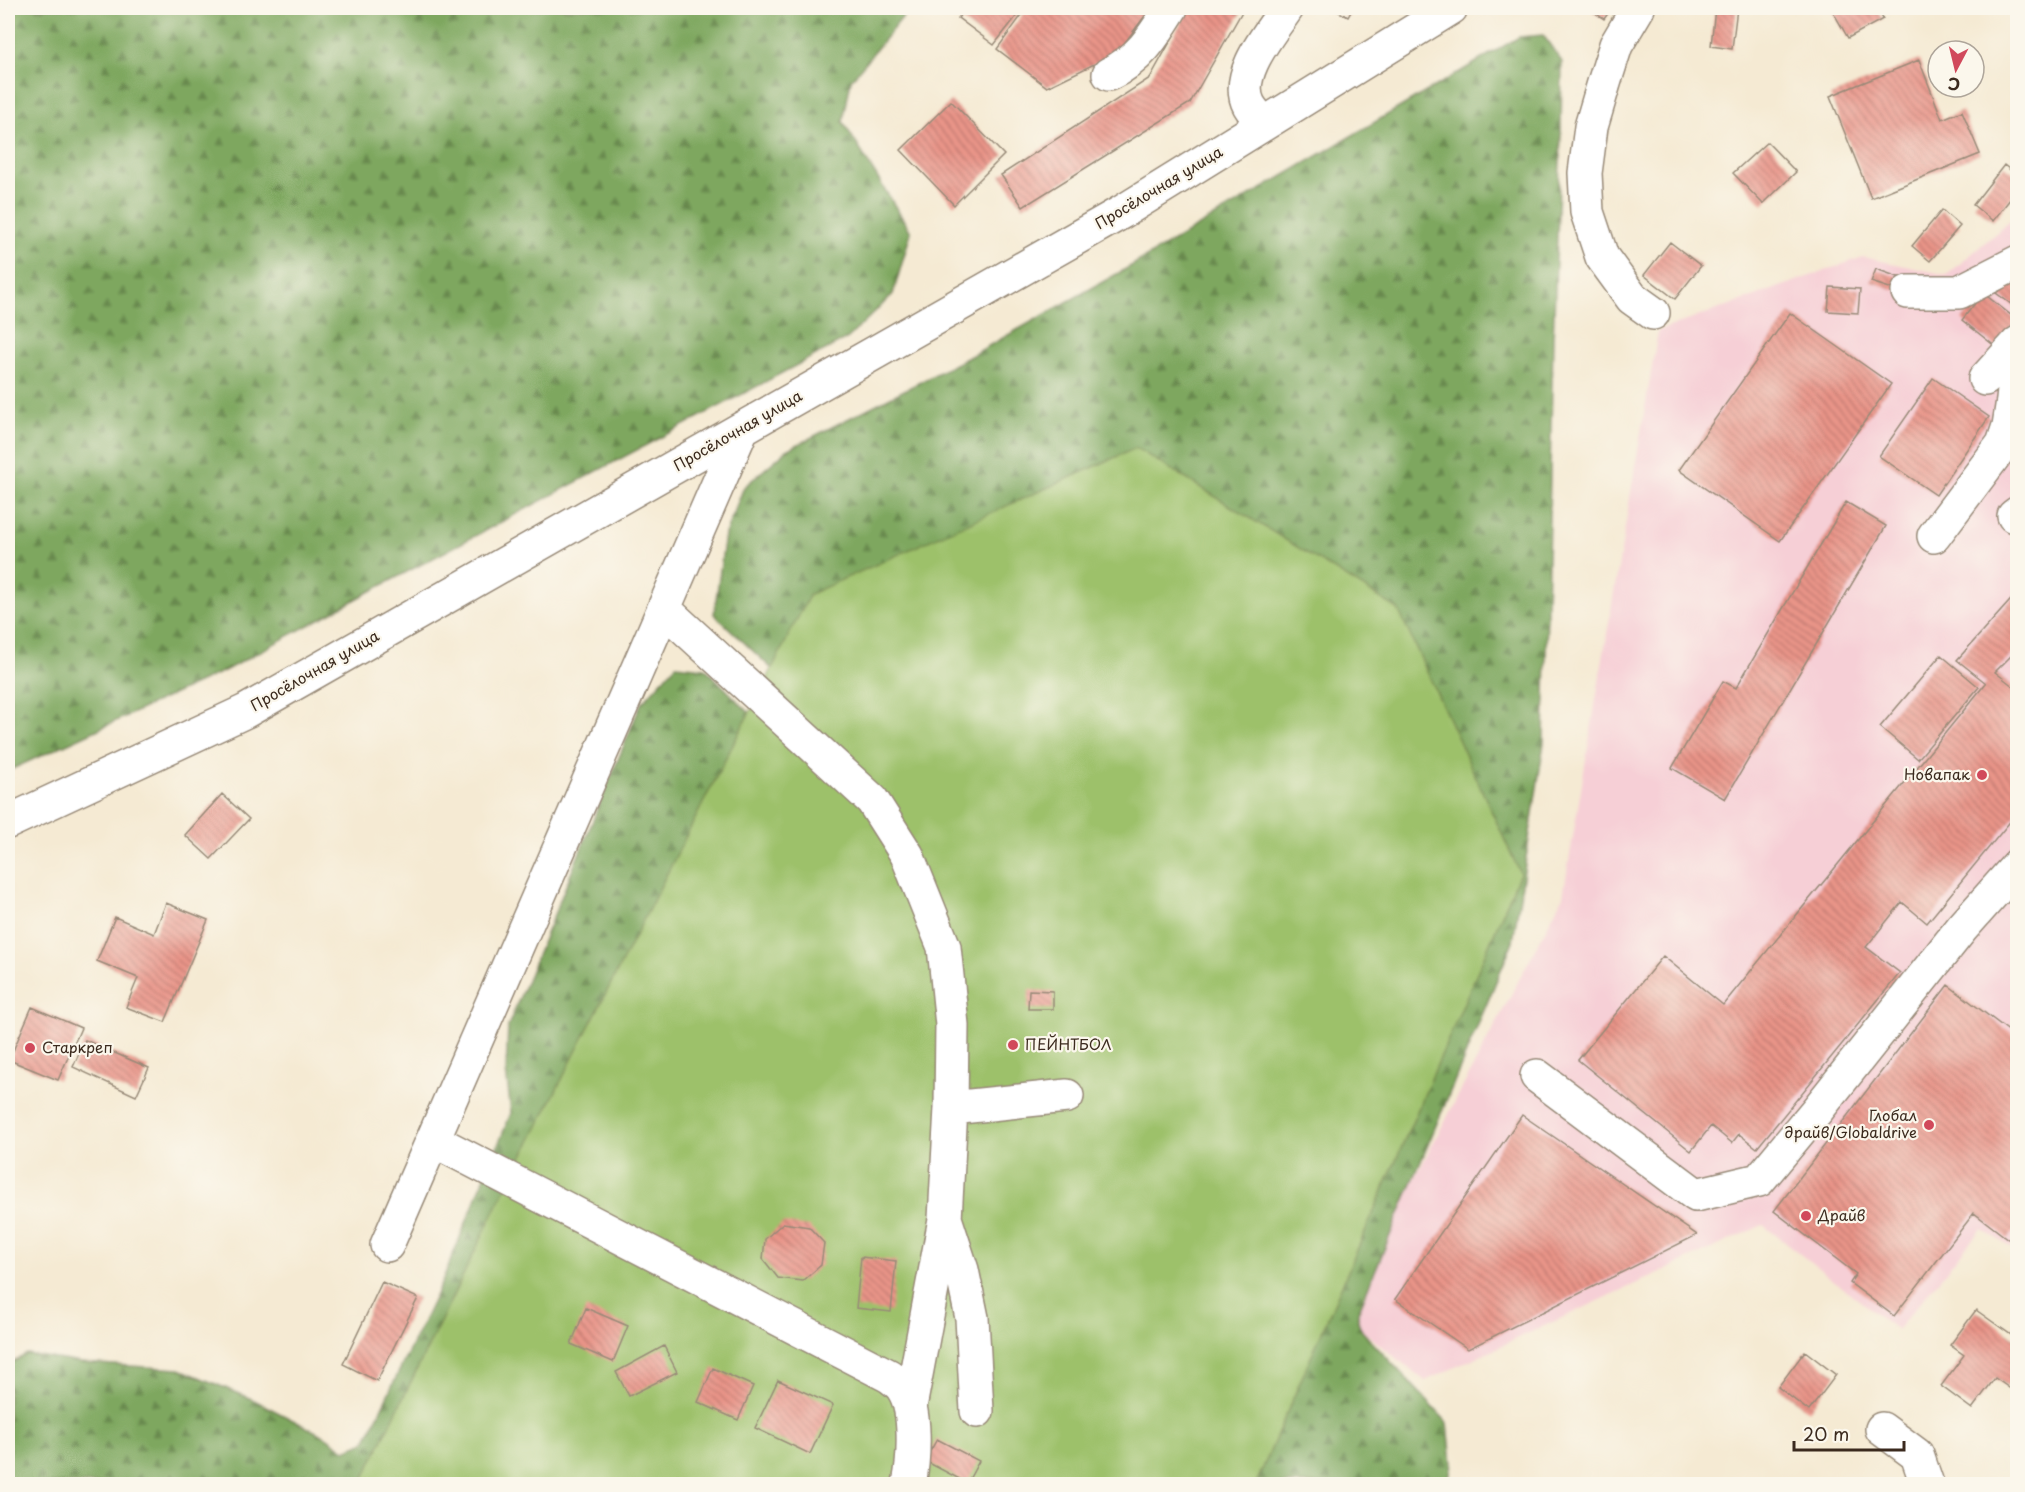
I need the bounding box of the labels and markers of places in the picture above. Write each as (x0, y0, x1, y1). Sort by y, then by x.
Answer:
place label: Новапак (1904, 762, 1970, 785)
marker: Новапак (1975, 768, 1989, 782)
place label: ПЕЙНТБОЛ (1025, 1032, 1112, 1055)
place label: Старкреп (42, 1035, 113, 1058)
marker: ПЕЙНТБОЛ (1006, 1038, 1020, 1052)
marker: Старкреп (23, 1041, 37, 1055)
place label: Глобал драйв/Globaldrive (1785, 1103, 1917, 1143)
marker: Глобал драйв/Globaldrive (1922, 1118, 1936, 1132)
place label: Драйв (1817, 1203, 1866, 1226)
marker: Драйв (1799, 1209, 1813, 1223)

